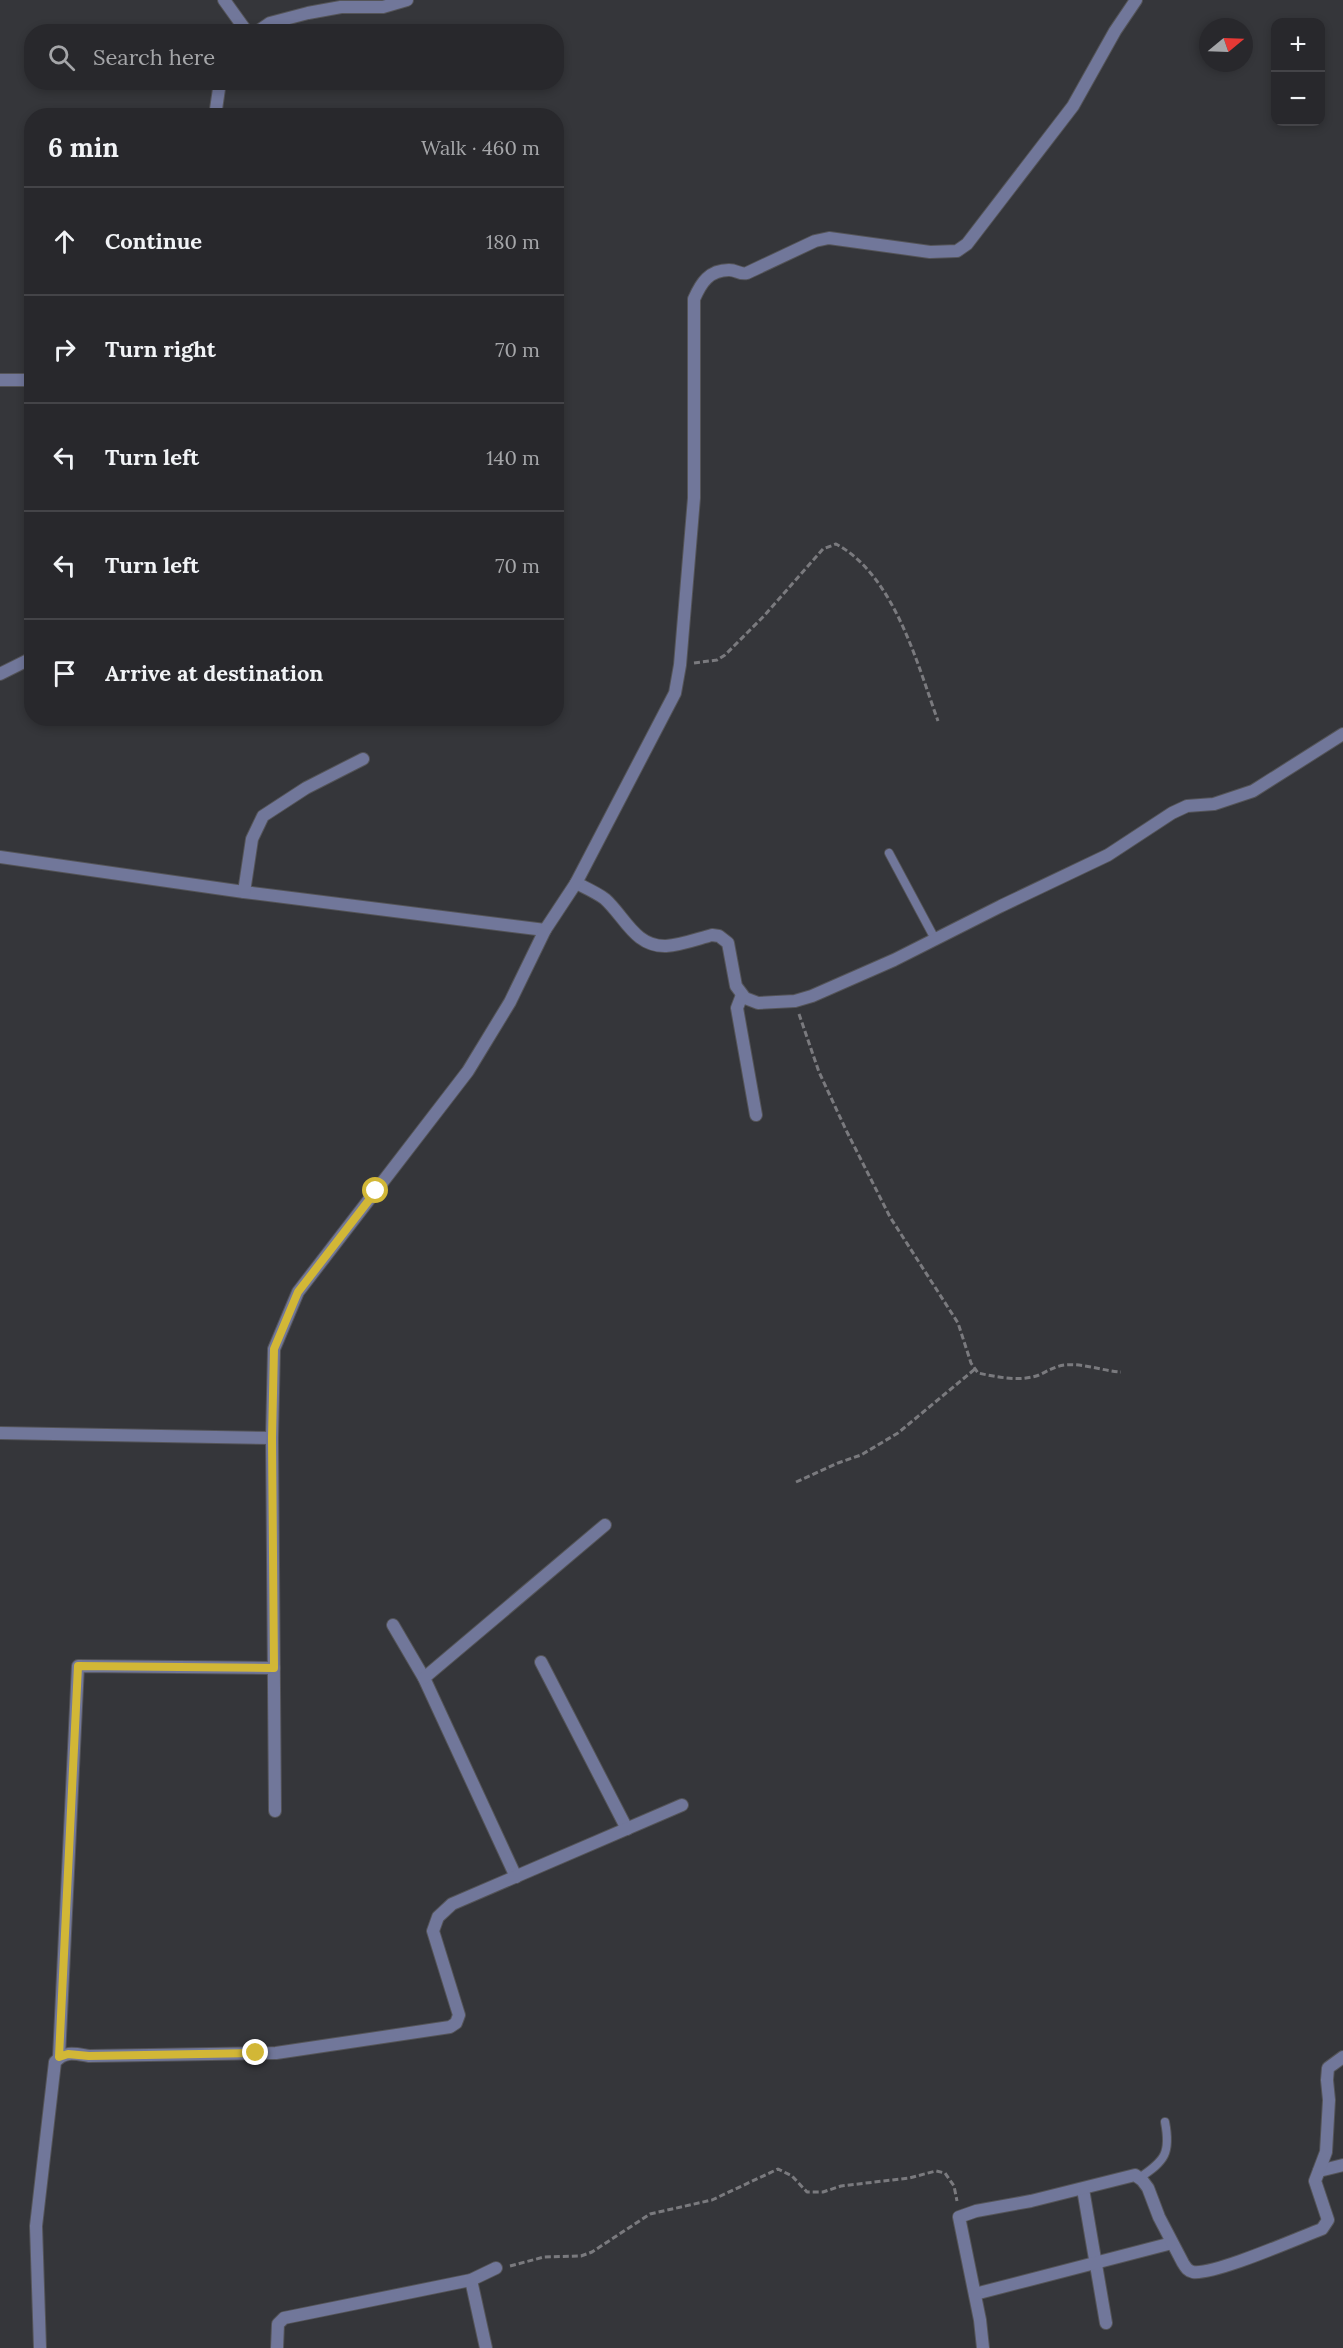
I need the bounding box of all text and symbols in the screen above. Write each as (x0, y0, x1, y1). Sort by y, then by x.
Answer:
north arrow (1199, 18, 1253, 72)
map controls (1271, 18, 1325, 126)
button: + (1271, 18, 1325, 72)
search box (24, 24, 564, 90)
icon: search (45, 41, 78, 74)
text: Search here (93, 43, 215, 71)
button: − (1271, 72, 1325, 126)
text: 6 min (48, 131, 119, 164)
text: Walk · 460 m (421, 135, 540, 160)
icon: ahead (48, 225, 81, 258)
text: Continue (105, 227, 202, 255)
text: 180 m (486, 229, 540, 254)
icon: right (48, 333, 81, 366)
text: Turn right (105, 335, 216, 363)
text: 70 m (495, 337, 540, 362)
icon: left (48, 441, 81, 474)
text: Turn left (105, 443, 199, 471)
text: 140 m (486, 445, 540, 470)
icon: left (48, 549, 81, 582)
text: Turn left (105, 551, 199, 579)
text: 70 m (495, 553, 540, 578)
icon: arrive (48, 657, 81, 690)
text: Arrive at destination (105, 659, 323, 687)
route start (362, 1177, 388, 1203)
route end (242, 2039, 268, 2065)

